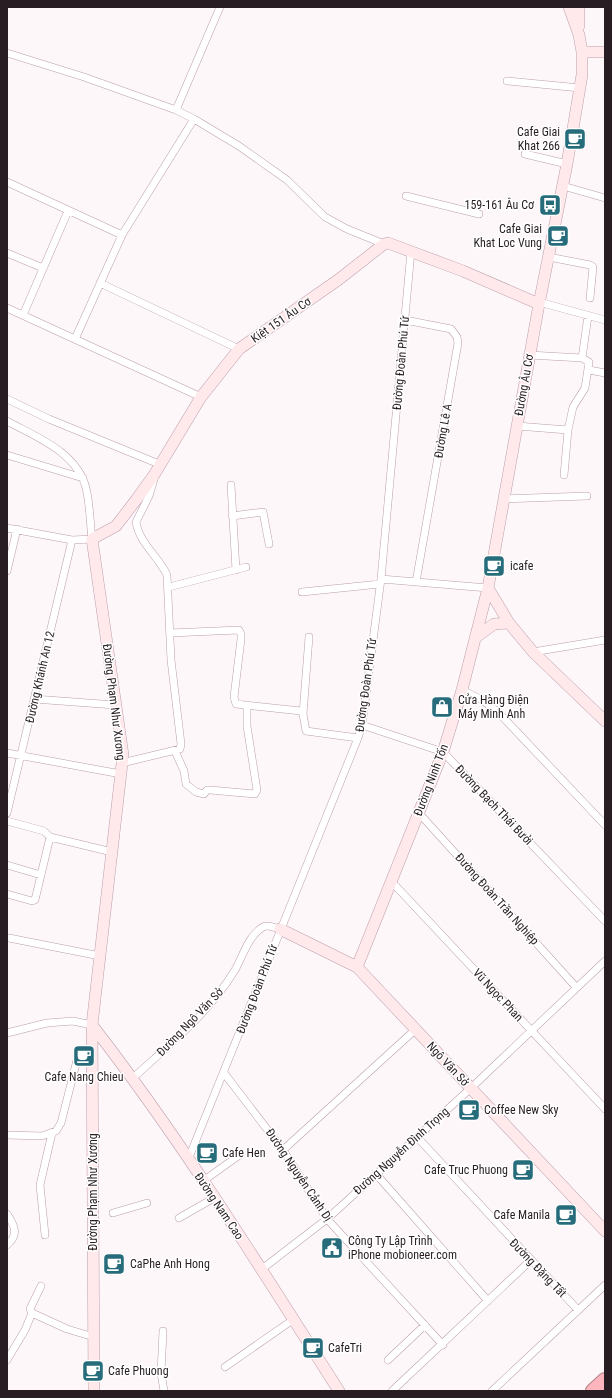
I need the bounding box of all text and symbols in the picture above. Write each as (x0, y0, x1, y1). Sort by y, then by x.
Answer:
place label: Cafe Giai Khat 266 (517, 125, 560, 153)
cafe icon: Cafe Giai Khat 266 (562, 126, 588, 152)
bus stop icon: 159-161 Âu Cơ (537, 192, 563, 218)
place label: 159-161 Âu Cơ (464, 197, 535, 212)
place label: Cafe Giai Khat Loc Vung (473, 222, 542, 250)
cafe icon: Cafe Giai Khat Loc Vung (545, 223, 571, 249)
street label: Kiệt 151 Âu Cơ (248, 293, 314, 346)
street label: Đường Đoàn Phú Tứ (390, 315, 412, 411)
street label: Đường Âu Cơ (511, 352, 536, 417)
street label: Đường Lê A (431, 403, 455, 459)
cafe icon: icafe (481, 553, 507, 579)
place label: icafe (510, 559, 534, 573)
street label: Đường Khánh An 12 (23, 630, 57, 724)
street label: Đường Đoàn Phú Tứ (352, 637, 380, 733)
street label: Đường Phạm Như Xương (100, 643, 128, 761)
place label: Cửa Hàng Điện Máy Minh Anh (458, 693, 529, 721)
shop icon: Cửa Hàng Điện Máy Minh Anh (429, 694, 455, 720)
street label: Đường Ninh Tốn (411, 742, 451, 818)
street label: Đường Bạch Thái Bưởi (452, 762, 536, 848)
street label: Đường Đoàn Trần Nghiệp (452, 850, 542, 948)
street label: Đường Đoàn Phú Tứ (234, 942, 281, 1036)
street label: Vũ Ngọc Phan (470, 966, 526, 1024)
street label: Đường Ngô Văn Sở (154, 984, 227, 1059)
street label: Ngô Văn Sở (424, 1039, 473, 1090)
cafe icon: Cafe Nang Chieu (71, 1043, 97, 1069)
place label: Cafe Nang Chieu (44, 1070, 124, 1084)
cafe icon: Coffee New Sky (456, 1097, 482, 1123)
place label: Coffee New Sky (484, 1103, 559, 1117)
street label: Đường Nguyễn Đình Trọng (350, 1104, 452, 1198)
street label: Đường Nguyễn Cảnh Dị (263, 1126, 335, 1224)
street label: Đường Phạm Như Xương (86, 1133, 100, 1251)
cafe icon: Cafe Hen (194, 1140, 220, 1166)
place label: Cafe Hen (222, 1146, 266, 1160)
cafe icon: Cafe Truc Phuong (510, 1157, 536, 1183)
place label: Cafe Truc Phuong (424, 1163, 508, 1177)
street label: Đường Nam Cao (191, 1170, 247, 1242)
cafe icon: Cafe Manila (553, 1202, 579, 1228)
place label: Cafe Manila (494, 1208, 550, 1222)
place label: Công Ty Lập Trình iPhone mobioneer.com (348, 1234, 457, 1262)
public building icon: Công Ty Lập Trình iPhone mobioneer.com (319, 1235, 345, 1261)
street label: Đường Đặng Tất (507, 1236, 570, 1301)
cafe icon: CaPhe Anh Hong (101, 1251, 127, 1277)
place label: CaPhe Anh Hong (130, 1257, 210, 1271)
cafe icon: CafeTri (300, 1335, 326, 1361)
place label: CafeTri (328, 1341, 362, 1355)
cafe icon: Cafe Phuong (80, 1358, 106, 1384)
place label: Cafe Phuong (108, 1364, 169, 1378)

